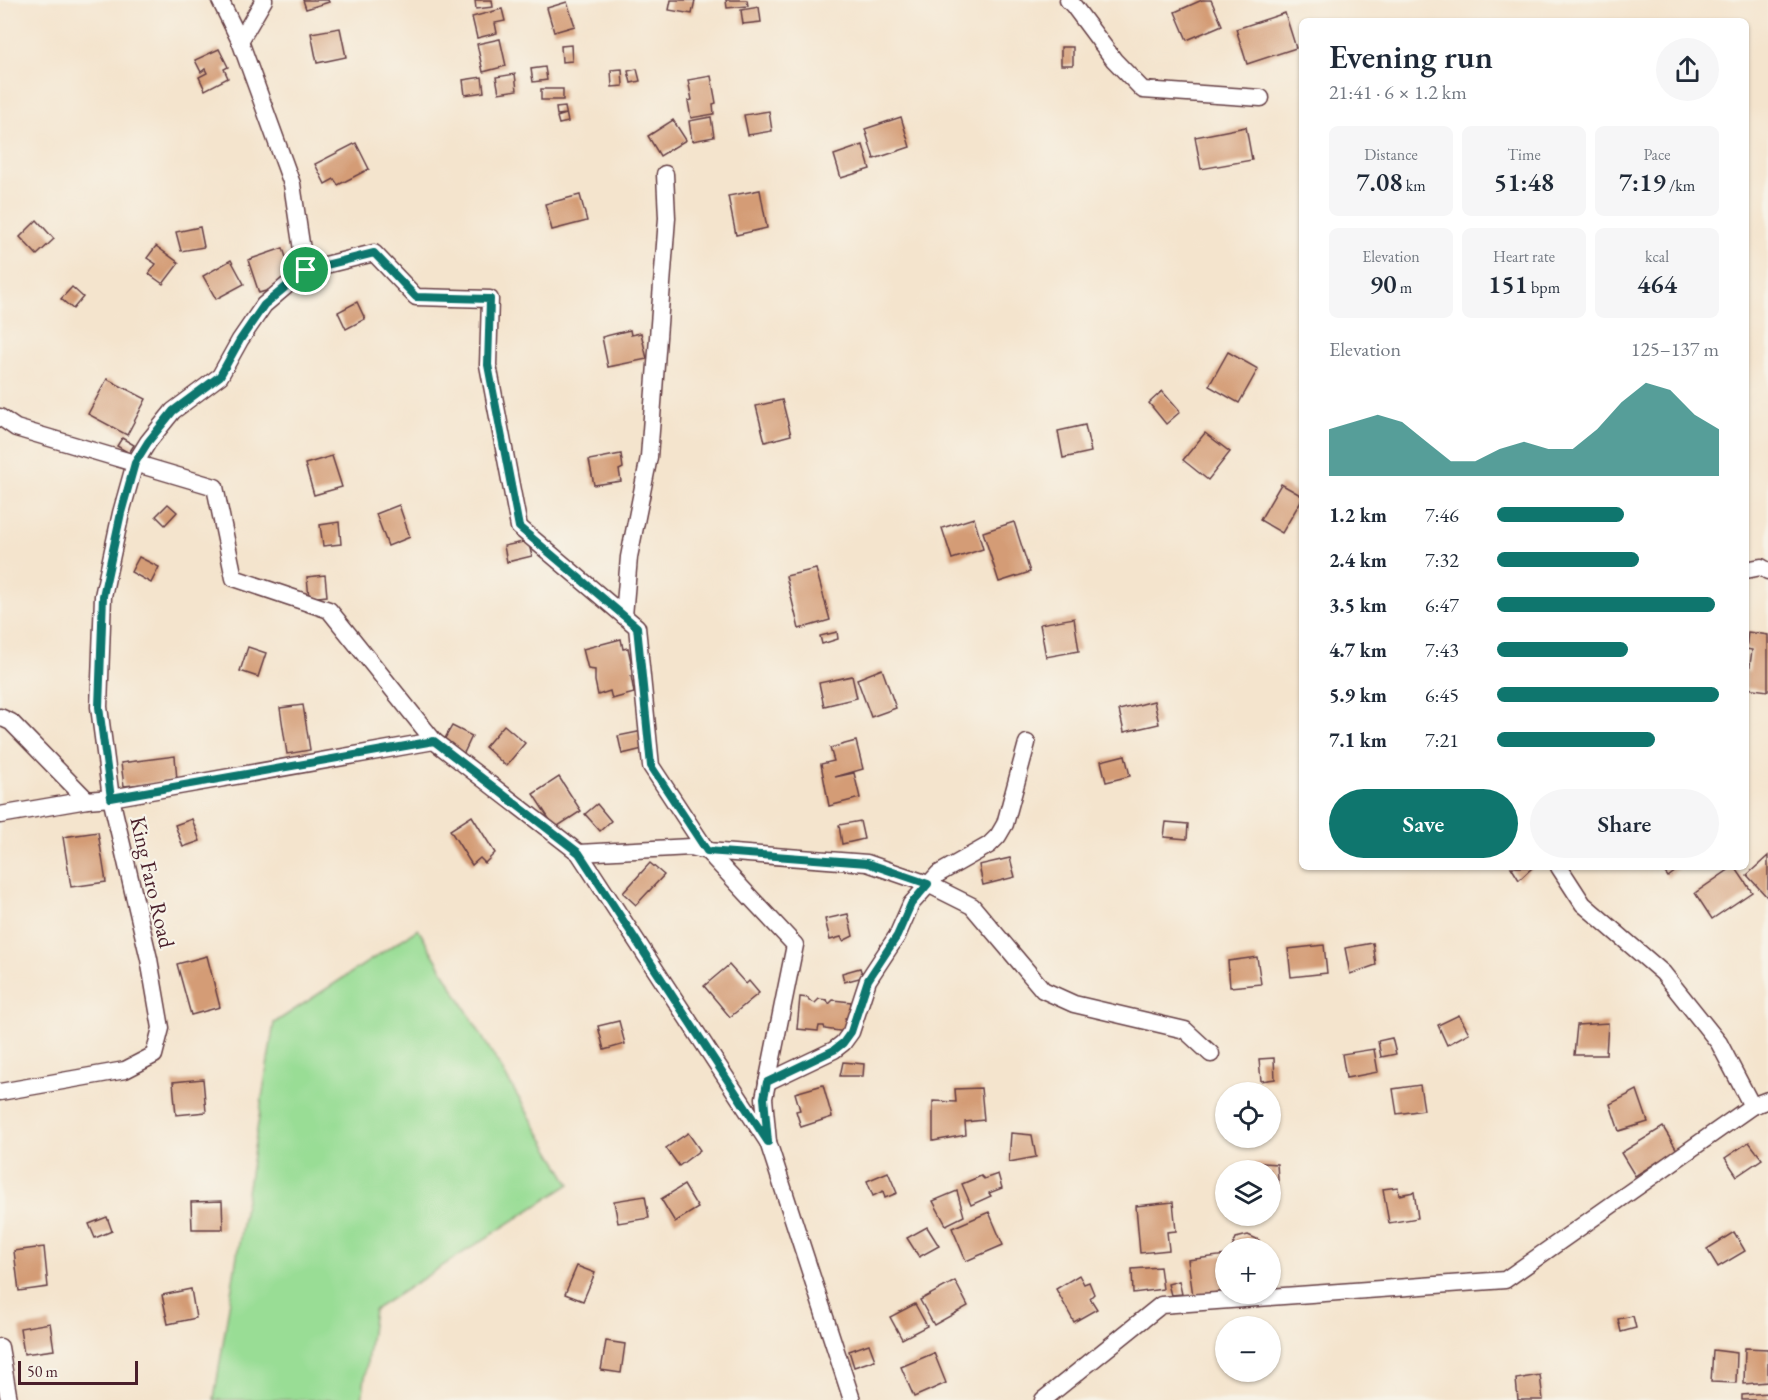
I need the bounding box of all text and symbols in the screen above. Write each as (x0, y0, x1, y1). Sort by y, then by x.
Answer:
text: Evening run (1329, 35, 1493, 78)
button: share (1656, 38, 1719, 101)
text: 21:41 · 6 × 1.2 km (1329, 79, 1467, 105)
text: Distance (1364, 144, 1418, 165)
text: Time (1507, 144, 1541, 165)
text: Pace (1644, 144, 1670, 165)
text: 7.08 (1356, 165, 1403, 199)
text: 51:48 (1494, 165, 1554, 199)
text: 7:19 (1619, 165, 1666, 199)
text: km (1403, 175, 1426, 196)
text: /km (1666, 175, 1695, 196)
pin (280, 244, 331, 295)
text: Elevation (1362, 246, 1420, 267)
text: Heart rate (1493, 246, 1555, 267)
text: kcal (1645, 246, 1669, 267)
icon: arrive (289, 253, 322, 286)
text: 90 (1370, 267, 1397, 301)
text: 151 (1488, 267, 1528, 301)
text: 464 (1637, 267, 1677, 301)
text: m (1397, 277, 1412, 298)
text: bpm (1528, 277, 1560, 298)
text: Elevation (1329, 336, 1401, 362)
text: 125–137 m (1631, 336, 1719, 362)
text: 1.2 km (1329, 502, 1387, 528)
text: 7:46 (1425, 502, 1459, 528)
text: 2.4 km (1329, 547, 1387, 573)
text: 7:32 (1425, 547, 1459, 573)
text: 3.5 km (1329, 592, 1387, 618)
text: 6:47 (1425, 592, 1459, 618)
text: 4.7 km (1329, 637, 1387, 663)
text: 7:43 (1425, 637, 1459, 663)
text: 5.9 km (1329, 682, 1387, 708)
text: 6:45 (1425, 682, 1459, 708)
text: 7.1 km (1329, 727, 1387, 753)
text: 7:21 (1425, 727, 1459, 753)
button: Save (1329, 789, 1518, 858)
button: Share (1530, 789, 1719, 858)
street label: King Faro Road (123, 814, 182, 952)
map controls (1215, 1082, 1281, 1382)
button: locate (1215, 1082, 1281, 1148)
button: layers (1215, 1160, 1281, 1226)
button: + (1215, 1238, 1281, 1304)
button: − (1215, 1316, 1281, 1382)
scale bar (18, 1358, 138, 1386)
text: 50 m (27, 1361, 58, 1382)

